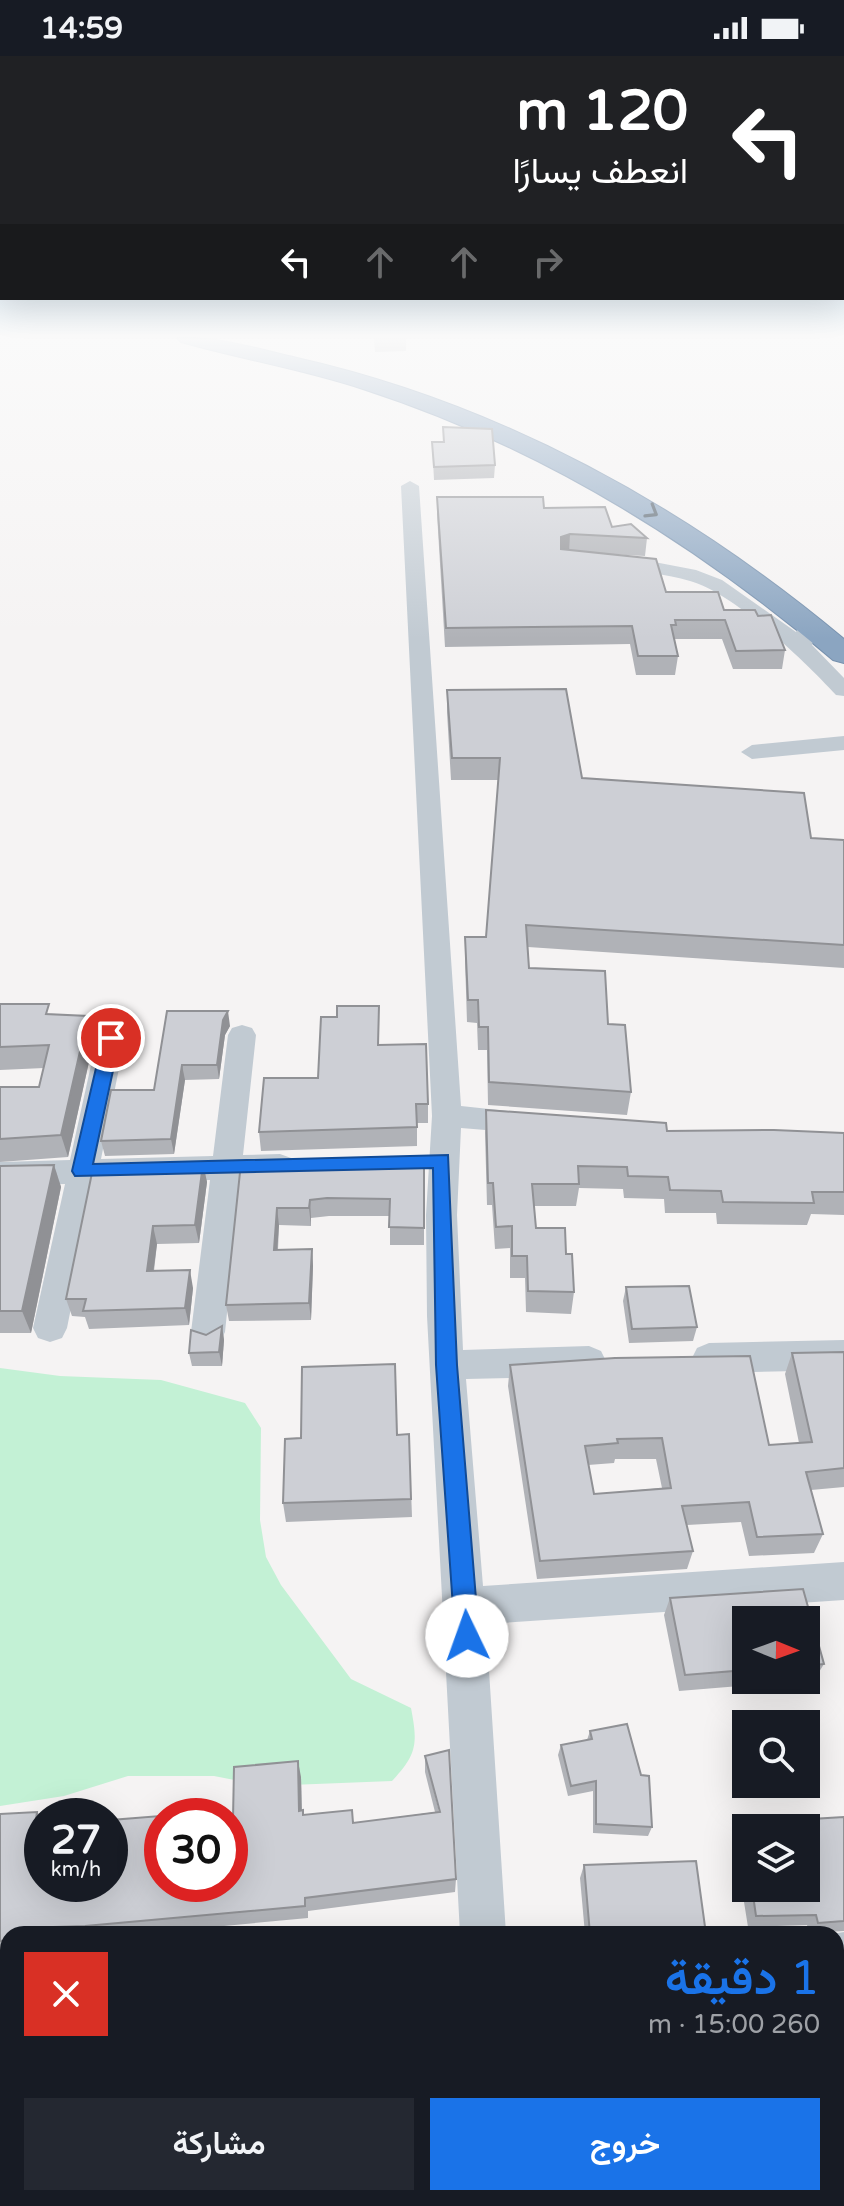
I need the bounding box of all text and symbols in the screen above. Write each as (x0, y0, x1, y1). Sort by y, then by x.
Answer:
text: 14:59 (40, 10, 123, 47)
text: 120 m (517, 78, 688, 145)
icon: left (716, 88, 820, 192)
text: انعطف يسارًا (512, 150, 688, 193)
icon: left (274, 240, 318, 284)
icon: ahead (358, 240, 402, 284)
icon: ahead (442, 240, 486, 284)
icon: right (526, 240, 570, 284)
one-way arrow (643, 502, 658, 518)
pin (77, 1004, 145, 1072)
icon: arrive (89, 1016, 133, 1060)
position arrow (425, 1594, 509, 1678)
north arrow (732, 1606, 820, 1694)
map controls (732, 1606, 820, 1902)
button: search (732, 1710, 820, 1798)
speed limit sign: 30 (144, 1798, 248, 1902)
button: layers (732, 1814, 820, 1902)
text: 27 (51, 1816, 101, 1864)
text: km/h (51, 1858, 101, 1882)
text: 1 دقيقة (665, 1950, 820, 2008)
button: close (24, 1952, 108, 2036)
text: 260 m · 15:00 (648, 2009, 820, 2040)
button: مشاركة (24, 2098, 414, 2190)
button: خروج (430, 2098, 820, 2190)

